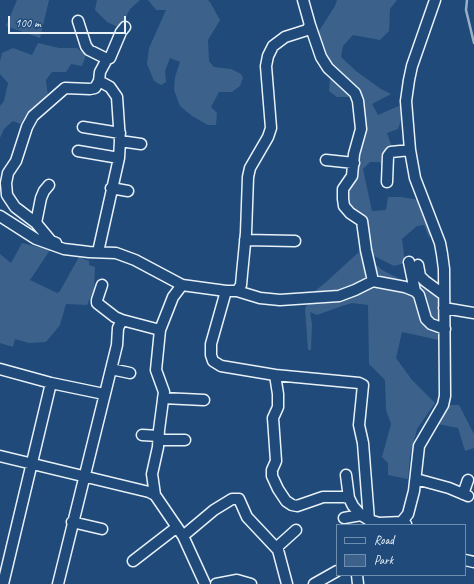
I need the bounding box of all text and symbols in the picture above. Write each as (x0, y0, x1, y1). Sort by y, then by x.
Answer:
scale bar (10, 8, 128, 34)
text: 100 m (15, 15, 41, 31)
legend (336, 524, 466, 576)
text: Road (374, 532, 394, 548)
text: Park (374, 552, 393, 568)

